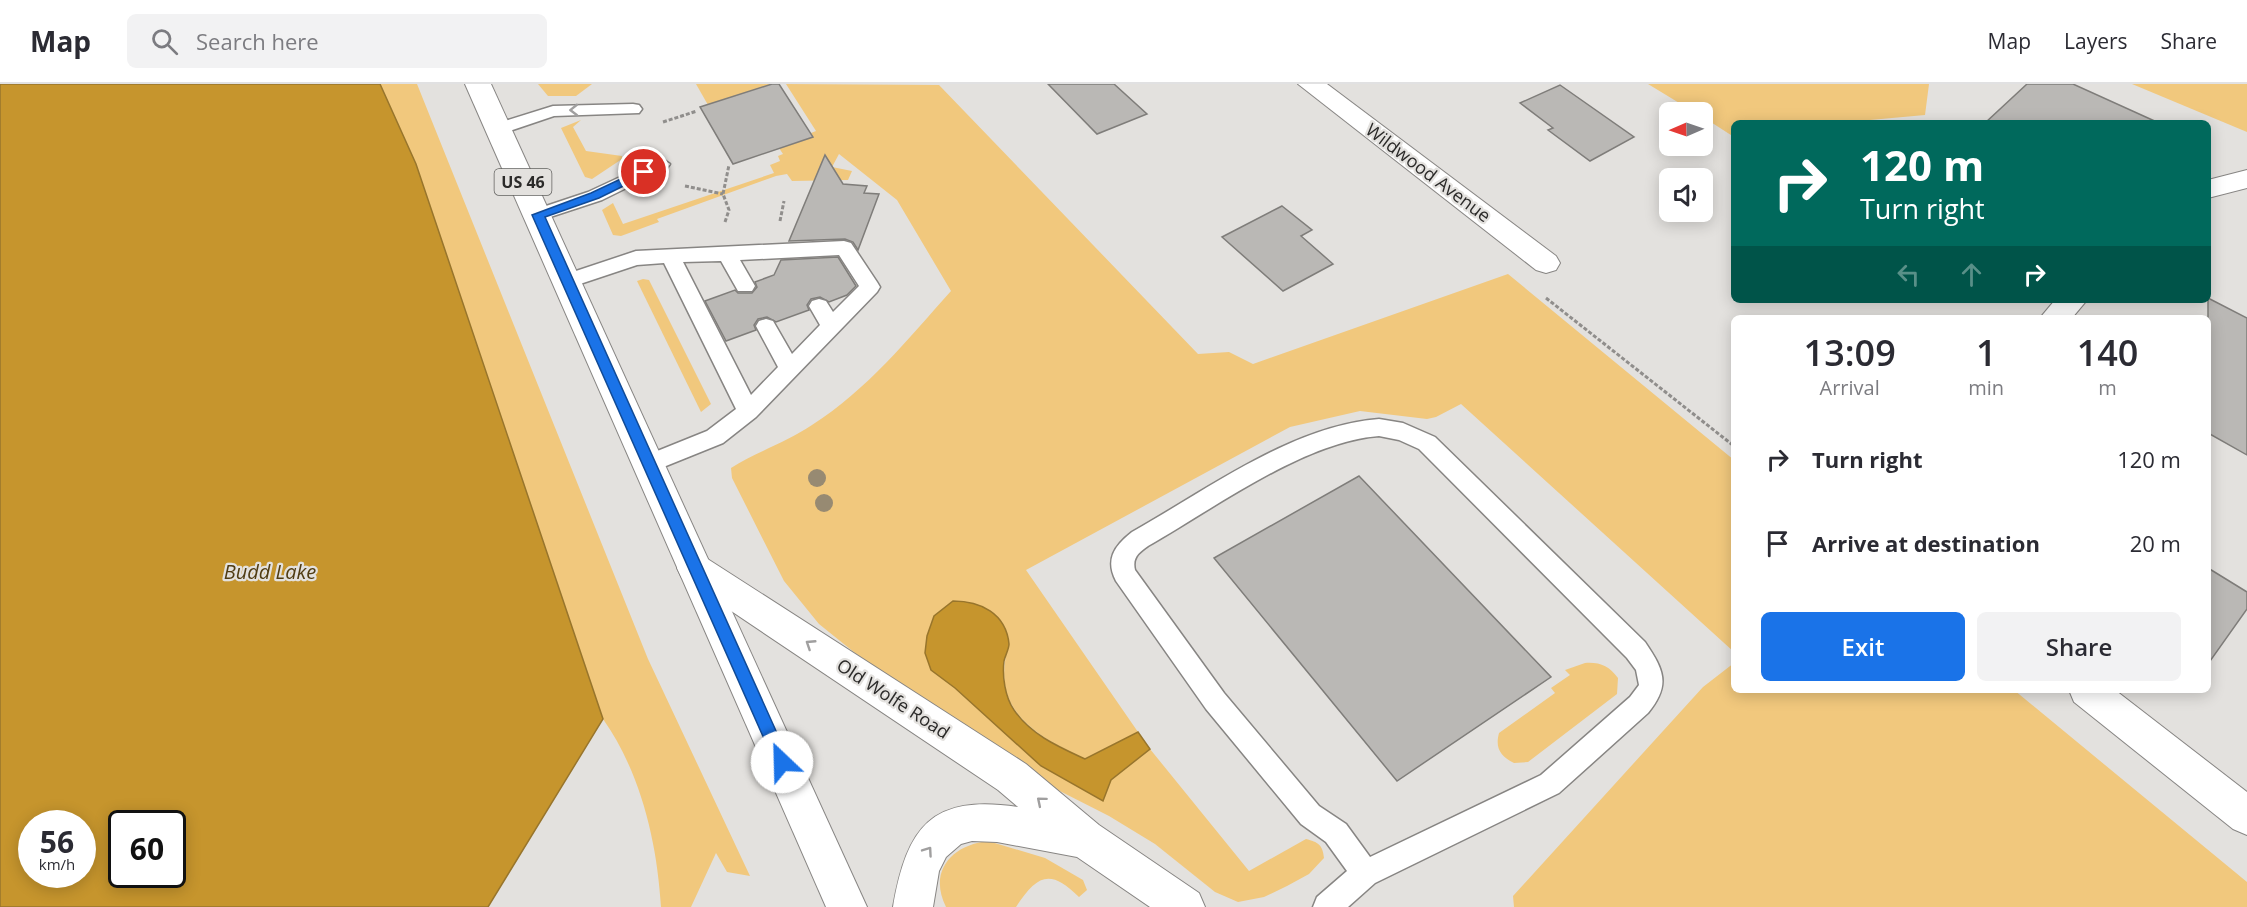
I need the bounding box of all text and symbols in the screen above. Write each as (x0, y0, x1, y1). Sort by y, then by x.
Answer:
search box (127, 14, 547, 68)
text: Map (30, 22, 91, 60)
icon: search (148, 25, 181, 58)
text: Search here (196, 26, 319, 56)
text: Map (1988, 27, 2031, 55)
text: Layers (2064, 27, 2128, 55)
text: Share (2161, 27, 2217, 55)
north arrow (1659, 102, 1713, 156)
map controls (1659, 102, 1713, 222)
one-way arrow (570, 104, 579, 117)
street label: Wildwood Avenue (1361, 117, 1496, 227)
text: 120 m (1860, 136, 1984, 193)
icon: right (1761, 144, 1839, 222)
pin (618, 146, 669, 197)
icon: arrive (627, 155, 660, 188)
button: sound (1659, 168, 1713, 222)
road number: US 46 (494, 169, 552, 195)
text: Turn right (1860, 190, 1985, 227)
icon: left (1892, 258, 1925, 291)
icon: ahead (1955, 258, 1988, 291)
icon: right (2018, 258, 2051, 291)
text: 13:09 (1804, 328, 1896, 377)
text: 1 (1976, 328, 1997, 377)
text: 140 (2077, 328, 2138, 377)
text: Arrival (1820, 374, 1880, 401)
text: min (1968, 374, 2004, 401)
text: m (2098, 374, 2117, 401)
icon: right (1761, 443, 1794, 476)
text: Turn right (1812, 444, 1923, 474)
text: 120 m (2117, 444, 2181, 474)
icon: arrive (1761, 527, 1794, 560)
text: Arrive at destination (1812, 528, 2040, 558)
text: 20 m (2130, 528, 2181, 558)
water label: Budd Lake (224, 558, 316, 585)
button: Exit (1761, 612, 1965, 681)
button: Share (1977, 612, 2181, 681)
one-way arrow (806, 640, 816, 652)
street label: Old Wolfe Road (832, 653, 955, 744)
position arrow (750, 730, 814, 794)
one-way arrow (1037, 797, 1048, 808)
speed limit sign: 60 (108, 810, 186, 888)
text: 56 (40, 821, 74, 862)
one-way arrow (921, 847, 932, 858)
text: km/h (39, 854, 75, 874)

